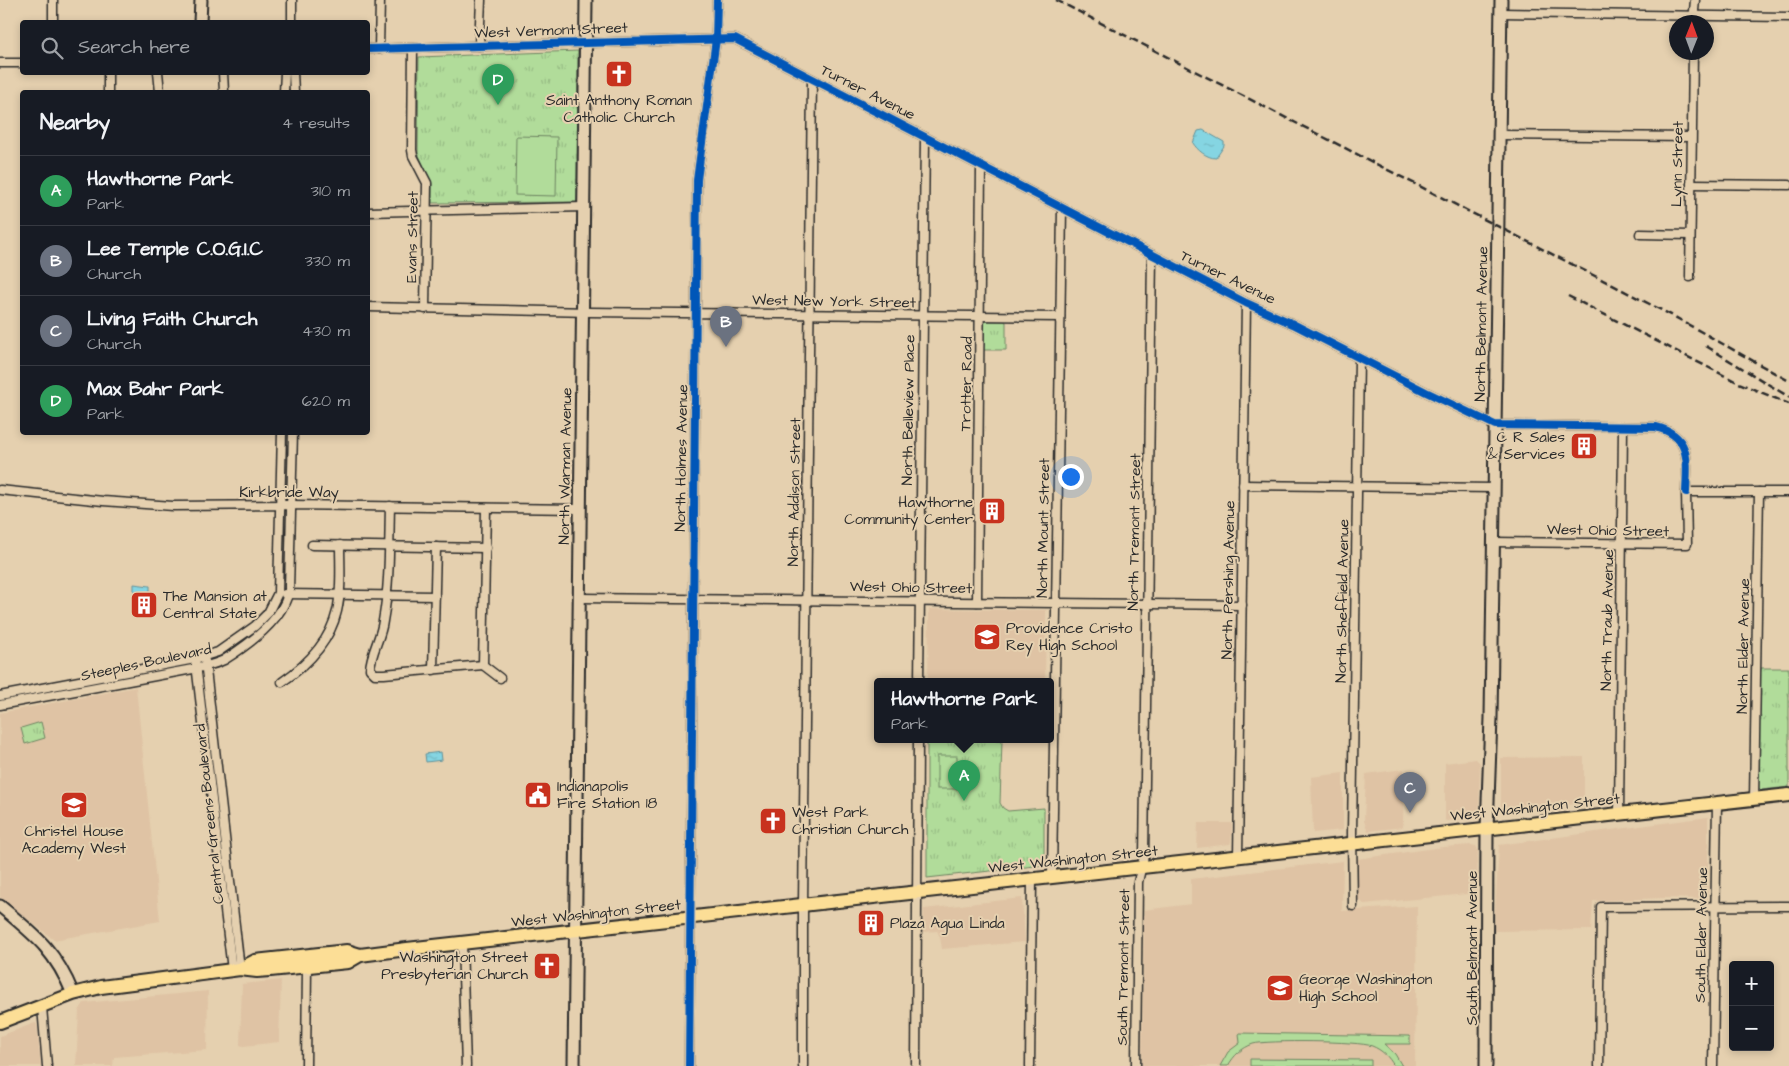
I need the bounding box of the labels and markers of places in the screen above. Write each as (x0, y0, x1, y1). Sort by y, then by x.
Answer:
church icon: Saint Anthony Roman Catholic Church (604, 59, 634, 89)
pin: D (482, 64, 514, 105)
place label: Saint Anthony Roman Catholic Church (546, 90, 692, 128)
pin: B (710, 306, 742, 347)
place label: C R Sales & Services (1488, 427, 1565, 465)
building icon: C R Sales & Services (1569, 431, 1599, 461)
place label: Hawthorne Community Center (844, 492, 973, 531)
building icon: Hawthorne Community Center (977, 496, 1007, 526)
place label: The Mansion at Central State (163, 586, 267, 624)
building icon: The Mansion at Central State (129, 590, 159, 620)
place label: Providence Cristo Rey High School (1006, 618, 1133, 657)
school or university icon: Providence Cristo Rey High School (972, 622, 1002, 652)
pin: A (948, 760, 980, 801)
pin: C (1394, 772, 1426, 813)
place label: Indianapolis Fire Station 18 (557, 776, 658, 814)
public building icon: Indianapolis Fire Station 18 (523, 780, 553, 810)
school or university icon: Christel House Academy West (59, 790, 89, 820)
place label: West Park Christian Church (792, 802, 909, 840)
church icon: West Park Christian Church (758, 806, 788, 836)
place label: Christel House Academy West (22, 821, 126, 860)
building icon: Plaza Agua Linda (856, 908, 886, 938)
place label: Plaza Agua Linda (890, 913, 1005, 935)
place label: Washington Street Presbyterian Church (381, 947, 529, 986)
church icon: Washington Street Presbyterian Church (532, 951, 562, 981)
place label: George Washington High School (1299, 969, 1433, 1008)
school or university icon: George Washington High School (1265, 973, 1295, 1003)

